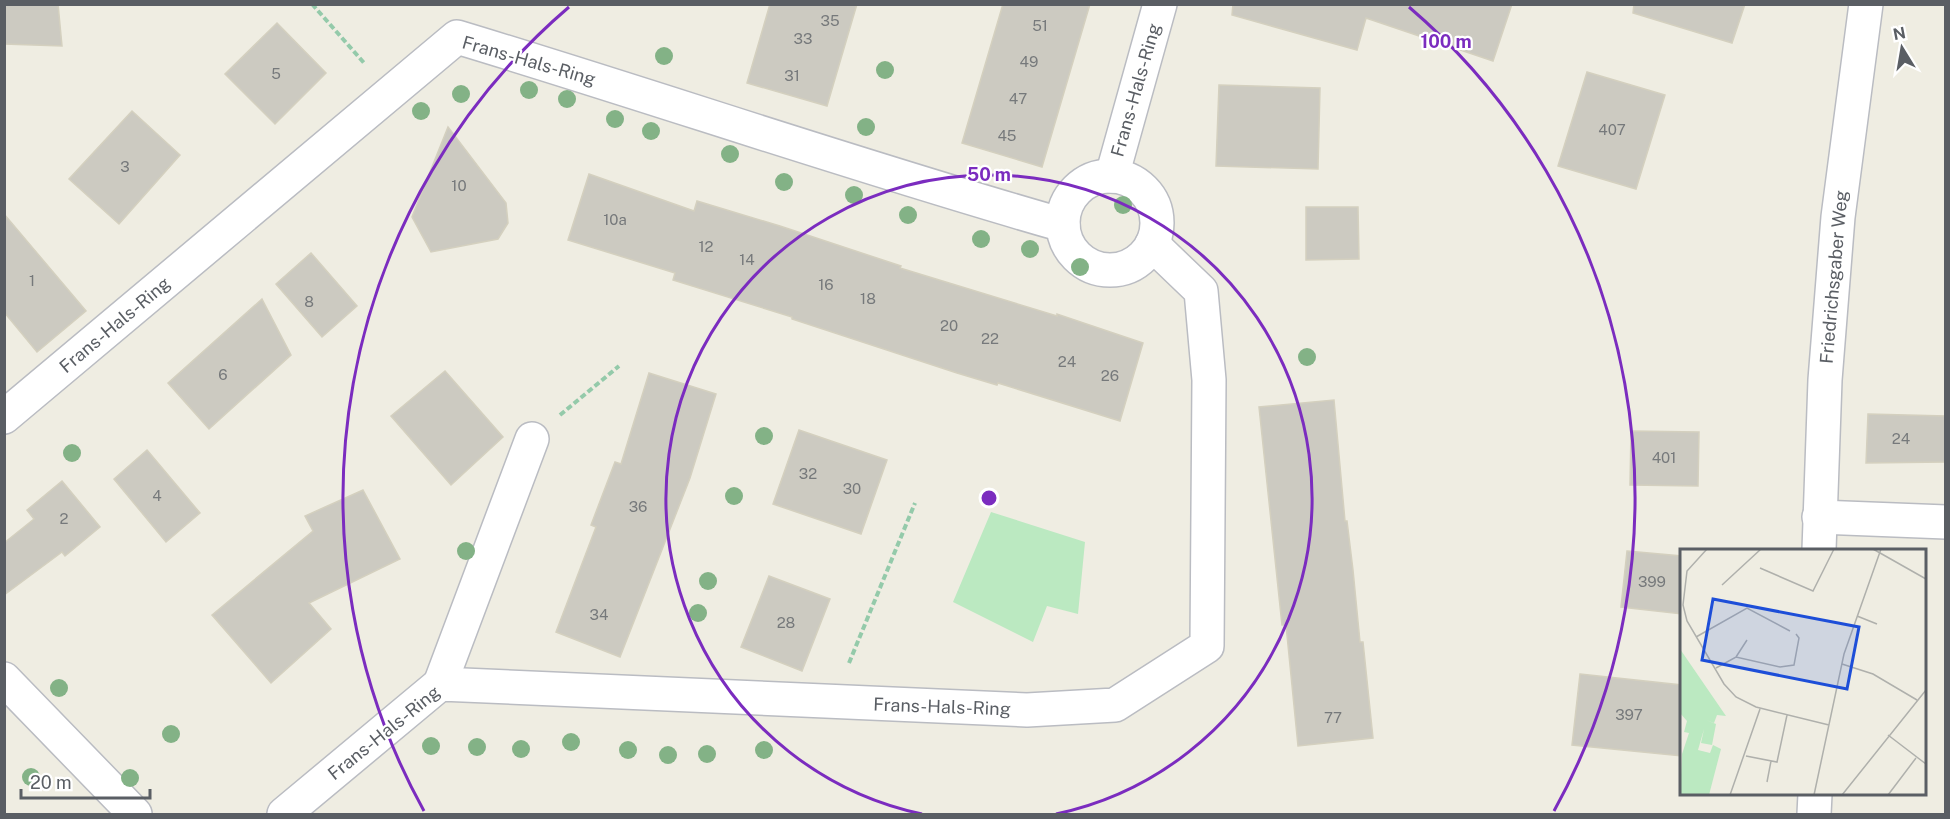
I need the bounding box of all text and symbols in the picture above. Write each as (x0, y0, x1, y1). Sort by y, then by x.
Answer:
house number: 35 (820, 12, 840, 29)
house number: 51 (1032, 17, 1048, 34)
north arrow (1872, 18, 1932, 78)
street label: Frans-Hals-Ring (1106, 21, 1165, 159)
text: N (1891, 23, 1907, 44)
house number: 33 (794, 30, 812, 47)
street label: Frans-Hals-Ring (460, 31, 598, 90)
text: 100 m (1420, 31, 1472, 52)
house number: 49 (1020, 53, 1038, 70)
house number: 5 (271, 65, 281, 82)
house number: 31 (784, 67, 800, 84)
house number: 47 (1009, 90, 1027, 107)
house number: 407 (1598, 121, 1626, 138)
house number: 45 (998, 127, 1016, 144)
house number: 3 (120, 158, 130, 175)
text: 50 m (967, 164, 1011, 185)
house number: 10 (451, 177, 467, 194)
street label: Friedrichsgaber Weg (1815, 189, 1852, 365)
house number: 10a (603, 211, 627, 228)
house number: 12 (698, 238, 714, 255)
house number: 14 (739, 251, 755, 268)
house number: 1 (29, 272, 35, 289)
street label: Frans-Hals-Ring (55, 272, 174, 377)
house number: 16 (818, 276, 834, 293)
house number: 18 (860, 290, 876, 307)
house number: 8 (304, 293, 314, 310)
house number: 20 (940, 317, 958, 334)
house number: 22 (981, 330, 999, 347)
house number: 24 (1058, 353, 1076, 370)
house number: 6 (218, 366, 228, 383)
house number: 26 (1101, 367, 1119, 384)
house number: 24 (1892, 430, 1910, 447)
house number: 401 (1652, 449, 1676, 466)
house number: 32 (799, 465, 817, 482)
house number: 30 (843, 480, 861, 497)
house number: 4 (152, 487, 162, 504)
centre of rings (979, 488, 999, 508)
house number: 36 (629, 498, 647, 515)
house number: 2 (60, 510, 69, 527)
inset map (1680, 549, 1926, 795)
house number: 399 (1638, 573, 1666, 590)
house number: 34 (590, 606, 608, 623)
house number: 28 (777, 614, 795, 631)
street label: Frans-Hals-Ring (323, 681, 444, 784)
street label: Frans-Hals-Ring (873, 694, 1011, 719)
house number: 397 (1615, 706, 1643, 723)
house number: 77 (1324, 709, 1342, 726)
scale bar (21, 762, 150, 800)
text: 20 m (30, 772, 72, 793)

